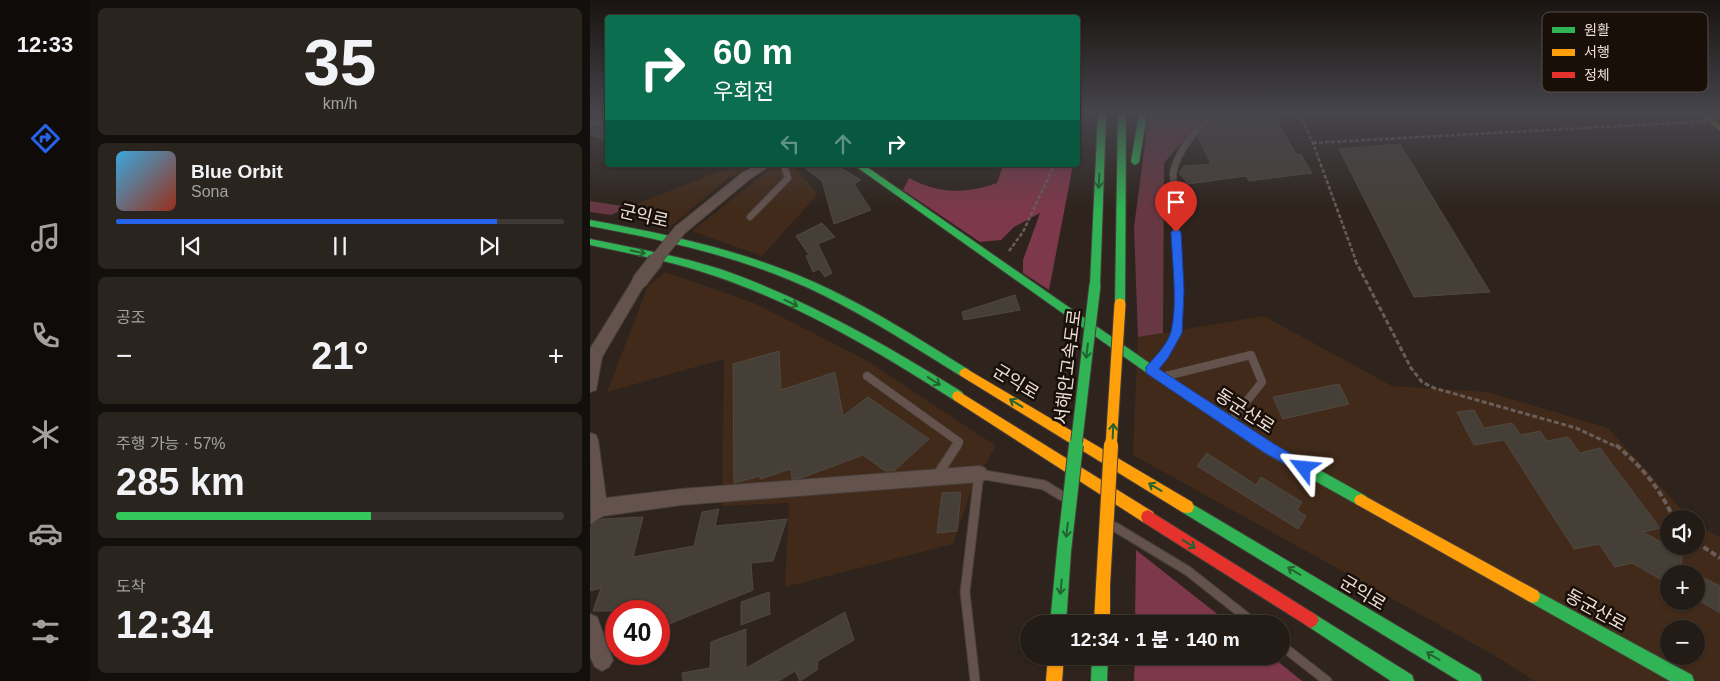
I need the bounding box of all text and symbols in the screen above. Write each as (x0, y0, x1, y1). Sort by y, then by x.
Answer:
legend (1542, 12, 1708, 92)
text: 원활 (1584, 22, 1610, 38)
text: 35 (304, 26, 376, 99)
text: 12:33 (17, 32, 73, 57)
text: 60 m (713, 32, 793, 71)
icon: right (630, 35, 695, 100)
text: 서행 (1584, 44, 1610, 60)
text: 정체 (1584, 67, 1610, 83)
text: 우회전 (713, 79, 774, 104)
text: km/h (323, 95, 357, 112)
icon: directions (28, 121, 63, 156)
icon: left (776, 130, 804, 158)
icon: ahead (829, 130, 857, 158)
icon: right (882, 130, 910, 158)
text: Blue Orbit (191, 161, 283, 182)
one-way arrow (1095, 172, 1104, 188)
pin (1155, 181, 1197, 232)
text: Sona (191, 183, 228, 200)
icon: arrive (1162, 188, 1190, 216)
street label: 군익로 (618, 201, 670, 231)
icon: music (28, 220, 63, 255)
icon: previous (177, 232, 205, 260)
icon: pause (326, 232, 354, 260)
icon: next (475, 232, 503, 260)
one-way arrow (629, 248, 645, 257)
one-way arrow (783, 299, 798, 309)
street label: 서해안고속도로 (1051, 308, 1085, 426)
text: 공조 (116, 309, 145, 326)
icon: phone (28, 318, 63, 353)
text: 21° (311, 335, 369, 377)
text: − (116, 340, 132, 371)
text: + (548, 340, 564, 371)
one-way arrow (1082, 343, 1092, 359)
street label: 군익로 (990, 361, 1042, 403)
one-way arrow (926, 376, 940, 386)
street label: 동군산로 (1212, 385, 1278, 437)
one-way arrow (1009, 397, 1023, 407)
icon: climate (28, 417, 63, 452)
one-way arrow (1108, 424, 1117, 440)
text: 주행 가능 · 57% (116, 435, 226, 452)
position arrow (1277, 441, 1329, 493)
text: 285 km (116, 461, 245, 503)
one-way arrow (1148, 481, 1162, 491)
map controls (1660, 510, 1705, 665)
button: sound (1660, 510, 1705, 555)
icon: car (28, 516, 63, 551)
one-way arrow (1062, 521, 1072, 537)
one-way arrow (1181, 539, 1195, 549)
button: + (1660, 565, 1705, 610)
one-way arrow (1287, 566, 1301, 576)
street label: 군익로 (1337, 572, 1389, 614)
text: 도착 (116, 578, 145, 595)
one-way arrow (1057, 579, 1066, 595)
street label: 동군산로 (1562, 585, 1630, 635)
speed limit sign: 40 (605, 600, 670, 665)
text: 12:34 (116, 604, 213, 646)
icon: filters (28, 614, 63, 649)
button: − (1660, 620, 1705, 665)
text: 12:34 · 1 분 · 140 m (1070, 629, 1240, 650)
one-way arrow (1426, 650, 1440, 660)

